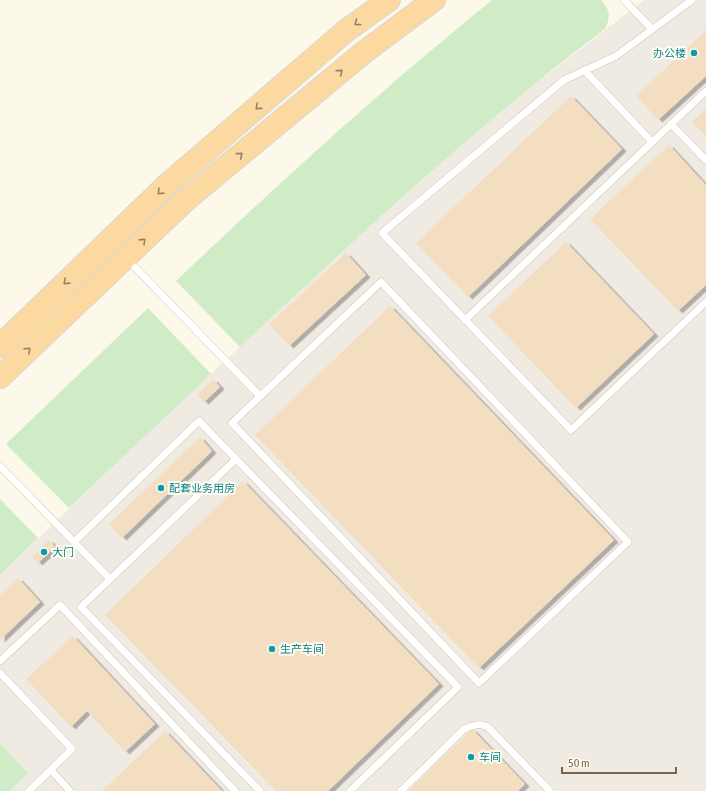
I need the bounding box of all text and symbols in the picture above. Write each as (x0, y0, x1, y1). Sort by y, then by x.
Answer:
one-way arrow (355, 18, 362, 25)
place label: 办公楼 (653, 47, 686, 59)
marker: 办公楼 (689, 48, 699, 58)
one-way arrow (336, 70, 343, 77)
one-way arrow (255, 102, 263, 109)
one-way arrow (235, 152, 243, 159)
one-way arrow (157, 187, 165, 195)
one-way arrow (138, 238, 146, 246)
one-way arrow (63, 277, 71, 285)
one-way arrow (23, 347, 31, 355)
place label: 配套业务用房 (169, 482, 235, 494)
marker: 配套业务用房 (156, 483, 166, 493)
place label: 大门 (52, 546, 74, 558)
marker: 大门 (39, 547, 49, 557)
place label: 生产车间 (280, 643, 324, 655)
marker: 生产车间 (267, 644, 277, 654)
scale bar (562, 749, 676, 775)
place label: 车间 (479, 751, 501, 763)
marker: 车间 (466, 752, 476, 762)
text: 50 m (568, 756, 590, 770)

